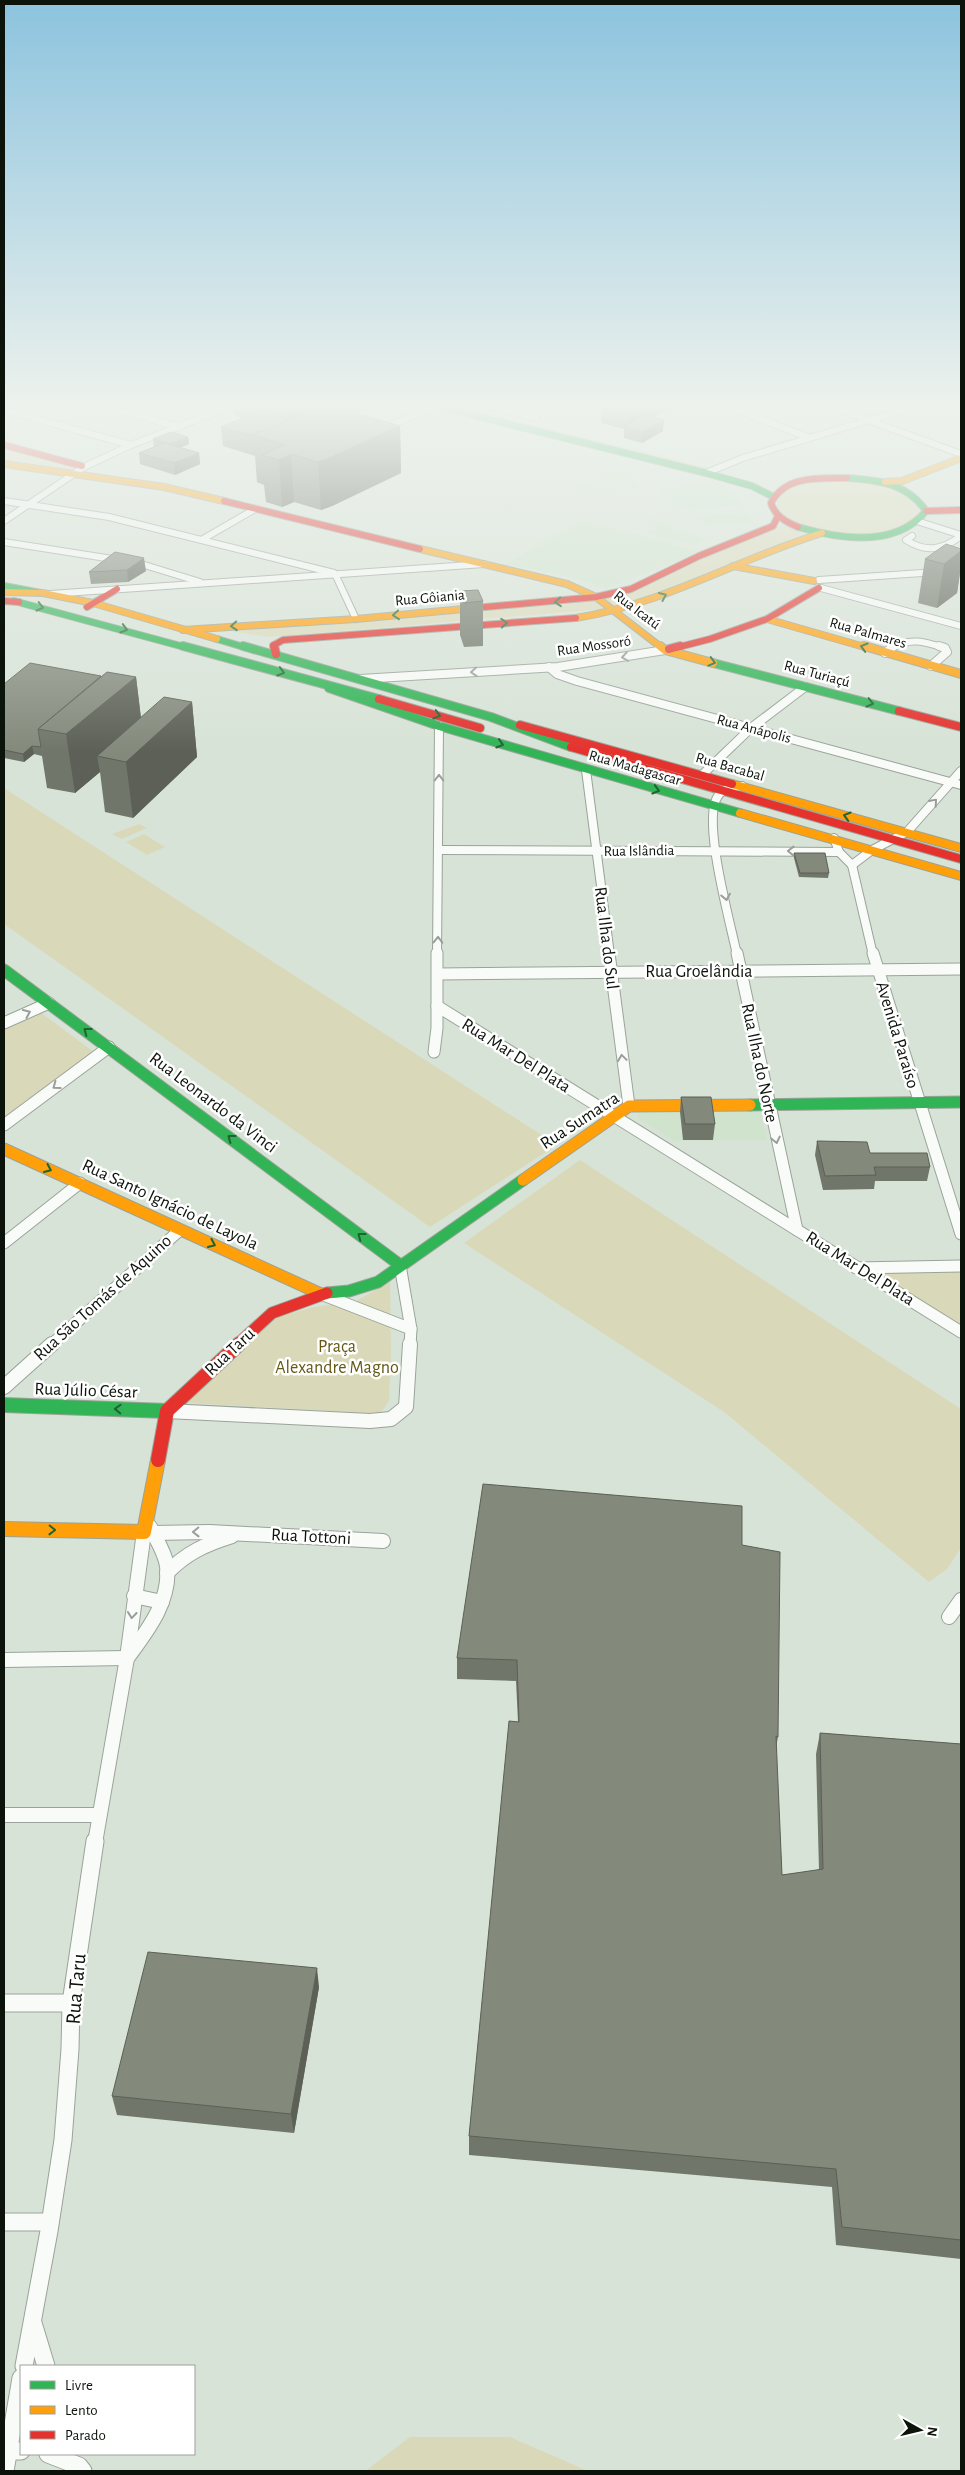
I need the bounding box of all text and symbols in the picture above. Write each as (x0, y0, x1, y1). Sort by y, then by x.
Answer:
street label: Rua Gôiania (395, 587, 466, 609)
street label: Rua Icatú (611, 588, 663, 632)
one-way arrow (658, 592, 667, 603)
one-way arrow (553, 596, 561, 607)
one-way arrow (36, 601, 45, 612)
one-way arrow (391, 610, 399, 621)
street label: Rua Palmares (828, 615, 908, 651)
one-way arrow (500, 617, 508, 628)
one-way arrow (229, 621, 237, 632)
one-way arrow (119, 623, 127, 633)
street label: Rua Mossoró (556, 633, 632, 659)
one-way arrow (859, 642, 868, 653)
one-way arrow (620, 651, 628, 662)
one-way arrow (708, 657, 716, 667)
street label: Rua Turiaçú (782, 658, 852, 690)
one-way arrow (276, 666, 284, 676)
one-way arrow (470, 666, 478, 677)
one-way arrow (865, 698, 873, 708)
one-way arrow (433, 710, 441, 720)
street label: Rua Anápolis (715, 712, 793, 746)
one-way arrow (495, 739, 504, 749)
street label: Rua Madagascar (587, 748, 683, 788)
street label: Rua Bacabal (694, 750, 766, 784)
one-way arrow (434, 774, 444, 782)
one-way arrow (651, 784, 660, 794)
one-way arrow (928, 798, 937, 807)
one-way arrow (842, 811, 851, 822)
street label: Rua Islândia (603, 843, 675, 859)
one-way arrow (786, 846, 794, 856)
street label: Rua Ilha do Sul (591, 886, 621, 990)
one-way arrow (720, 893, 730, 902)
one-way arrow (433, 936, 443, 944)
street label: Rua Groelândia (645, 963, 753, 981)
street label: Avenida Paraíso (872, 979, 922, 1091)
street label: Rua Ilha do Norte (738, 1002, 780, 1124)
one-way arrow (22, 1009, 31, 1019)
street label: Rua Mar Del Plata (458, 1015, 574, 1097)
one-way arrow (84, 1028, 93, 1036)
street label: Rua Leonardo da Vinci (146, 1049, 280, 1157)
one-way arrow (617, 1053, 628, 1061)
one-way arrow (53, 1081, 62, 1089)
street label: Rua Sumatra (537, 1089, 623, 1153)
one-way arrow (228, 1136, 237, 1144)
one-way arrow (770, 1136, 781, 1145)
street label: Rua Santo Ignácio de Layola (79, 1156, 261, 1254)
one-way arrow (43, 1163, 52, 1173)
street label: Rua Mar Del Plata (802, 1228, 918, 1310)
street label: Rua São Tomás de Aquino (31, 1231, 175, 1364)
one-way arrow (357, 1233, 367, 1242)
one-way arrow (207, 1238, 216, 1249)
street label: Rua Taru (202, 1325, 258, 1379)
park label: Praça Alexandre Magno (275, 1338, 399, 1377)
street label: Rua Júlio César (34, 1380, 138, 1402)
one-way arrow (114, 1404, 122, 1415)
one-way arrow (49, 1525, 57, 1535)
street label: Rua Tottoni (271, 1526, 351, 1548)
one-way arrow (191, 1527, 199, 1537)
one-way arrow (127, 1612, 138, 1620)
street label: Rua Taru (62, 1952, 90, 2025)
legend (20, 2365, 195, 2455)
text: Livre (65, 2378, 93, 2393)
text: Lento (65, 2403, 98, 2418)
north arrow (895, 2405, 945, 2455)
text: N (924, 2426, 939, 2437)
text: Parado (65, 2428, 106, 2443)

